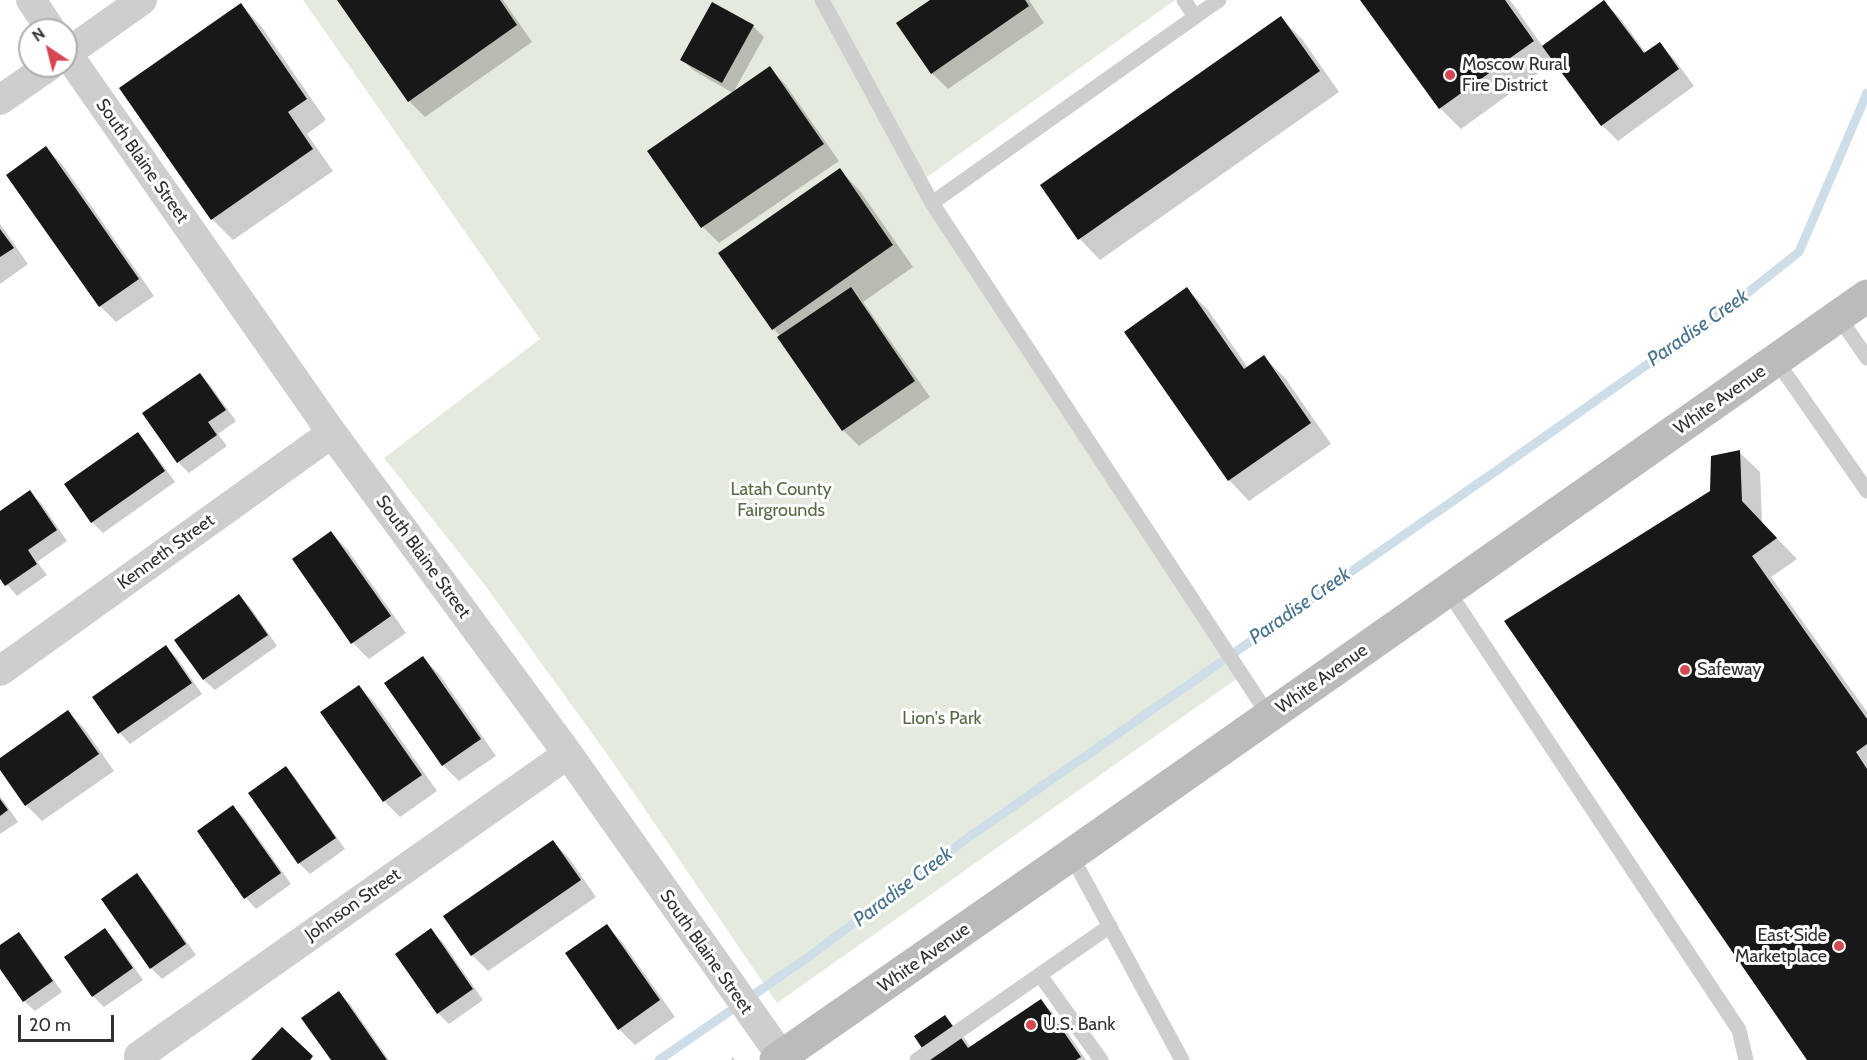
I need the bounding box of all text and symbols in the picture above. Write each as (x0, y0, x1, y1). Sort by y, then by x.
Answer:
north arrow (18, 18, 78, 78)
text: N (28, 23, 49, 46)
place label: Moscow Rural Fire District (1462, 54, 1567, 97)
marker: Moscow Rural Fire District (1443, 68, 1457, 82)
street label: South Blaine Street (91, 95, 193, 227)
water label: Paradise Creek (1643, 284, 1753, 372)
street label: White Avenue (1670, 360, 1770, 440)
park label: Latah County Fairgrounds (730, 479, 832, 522)
street label: South Blaine Street (371, 491, 475, 623)
street label: Kenneth Street (113, 510, 219, 594)
water label: Paradise Creek (1245, 562, 1355, 650)
street label: White Avenue (1272, 639, 1372, 719)
place label: Safeway (1697, 659, 1761, 681)
marker: Safeway (1678, 663, 1692, 677)
park label: Lion's Park (902, 708, 982, 730)
water label: Paradise Creek (849, 842, 957, 932)
street label: Johnson Street (301, 864, 405, 946)
street label: South Blaine Street (655, 886, 757, 1018)
street label: White Avenue (874, 918, 974, 998)
place label: East Side Marketplace (1735, 925, 1827, 968)
marker: East Side Marketplace (1832, 939, 1846, 953)
scale bar (21, 1003, 117, 1041)
text: 20 m (29, 1014, 71, 1036)
place label: U.S. Bank (1043, 1014, 1115, 1036)
marker: U.S. Bank (1024, 1018, 1038, 1032)

